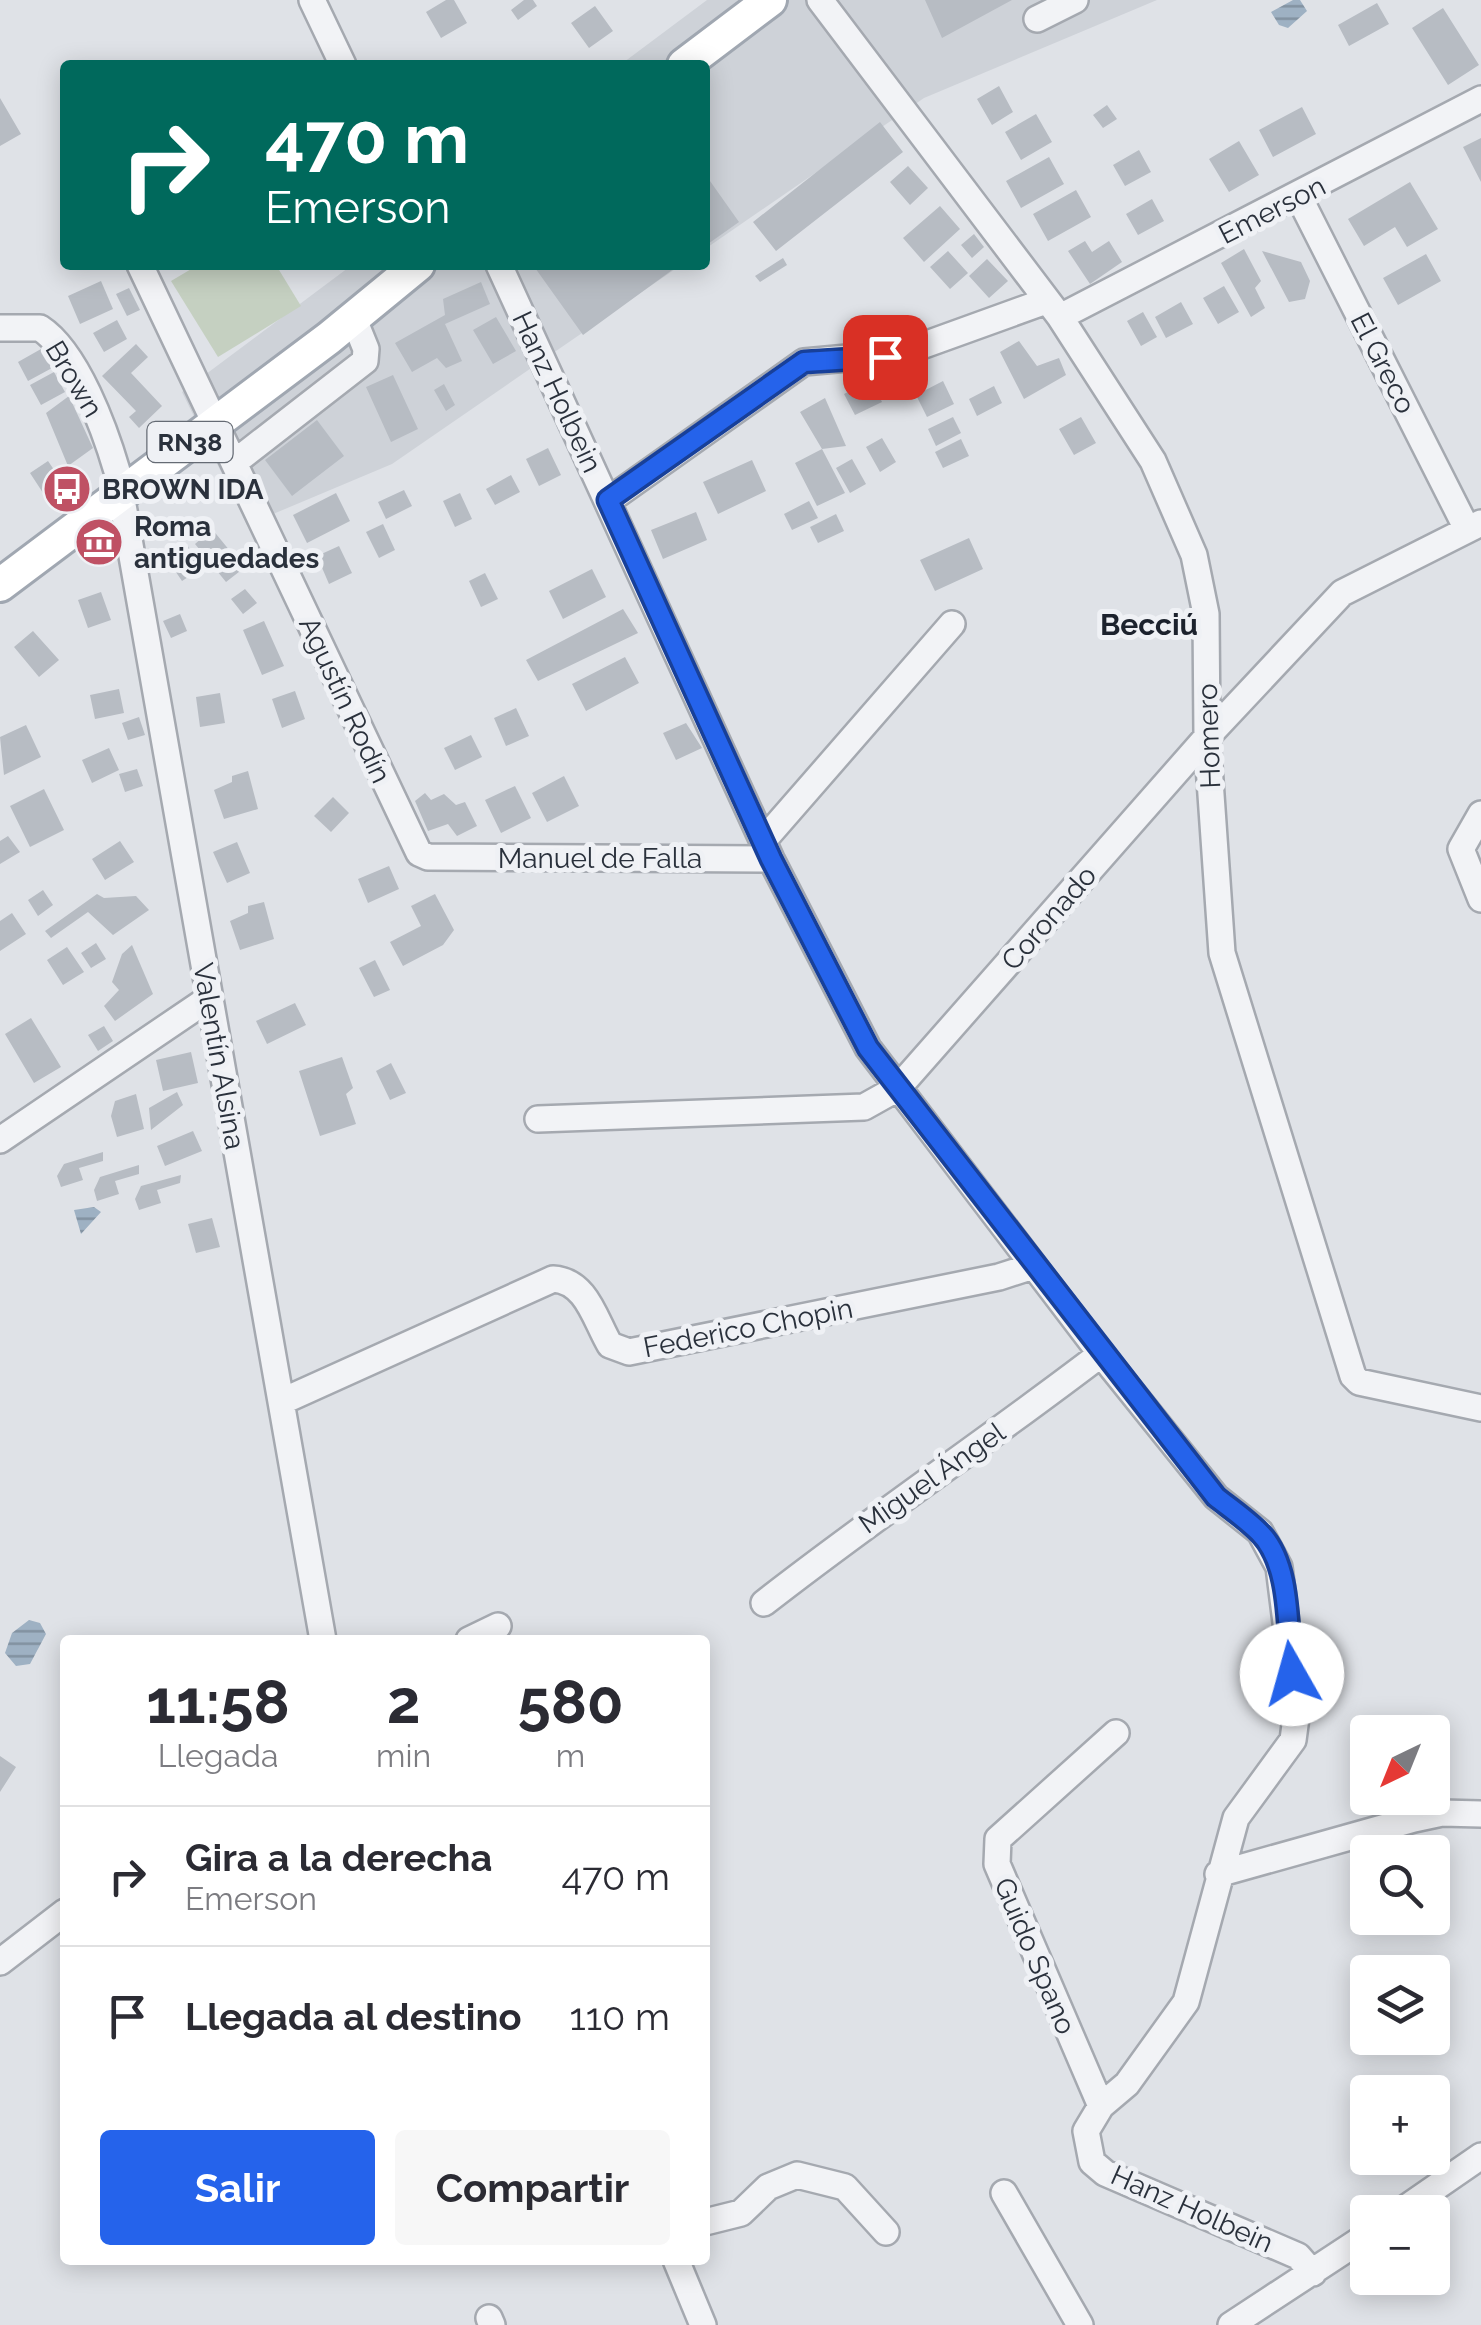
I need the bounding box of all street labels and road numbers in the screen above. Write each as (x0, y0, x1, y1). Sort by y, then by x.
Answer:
street label: Emerson (1213, 169, 1331, 251)
street label: Hanz Holbein (505, 306, 609, 478)
street label: El Greco (1344, 307, 1422, 419)
street label: Brown (38, 335, 110, 423)
road number: RN38 (148, 422, 232, 462)
street label: Agustín Rodín (292, 612, 398, 788)
street label: Homero (1191, 683, 1227, 789)
street label: Manuel de Falla (498, 842, 702, 875)
street label: Coronado (995, 859, 1103, 977)
street label: Valentín Alsina (186, 960, 252, 1152)
street label: Federico Chopin (640, 1292, 856, 1364)
street label: Miguel Ángel (853, 1415, 1012, 1540)
street label: Guido Spano (987, 1873, 1083, 2039)
street label: Hanz Holbein (1106, 2159, 1278, 2259)

